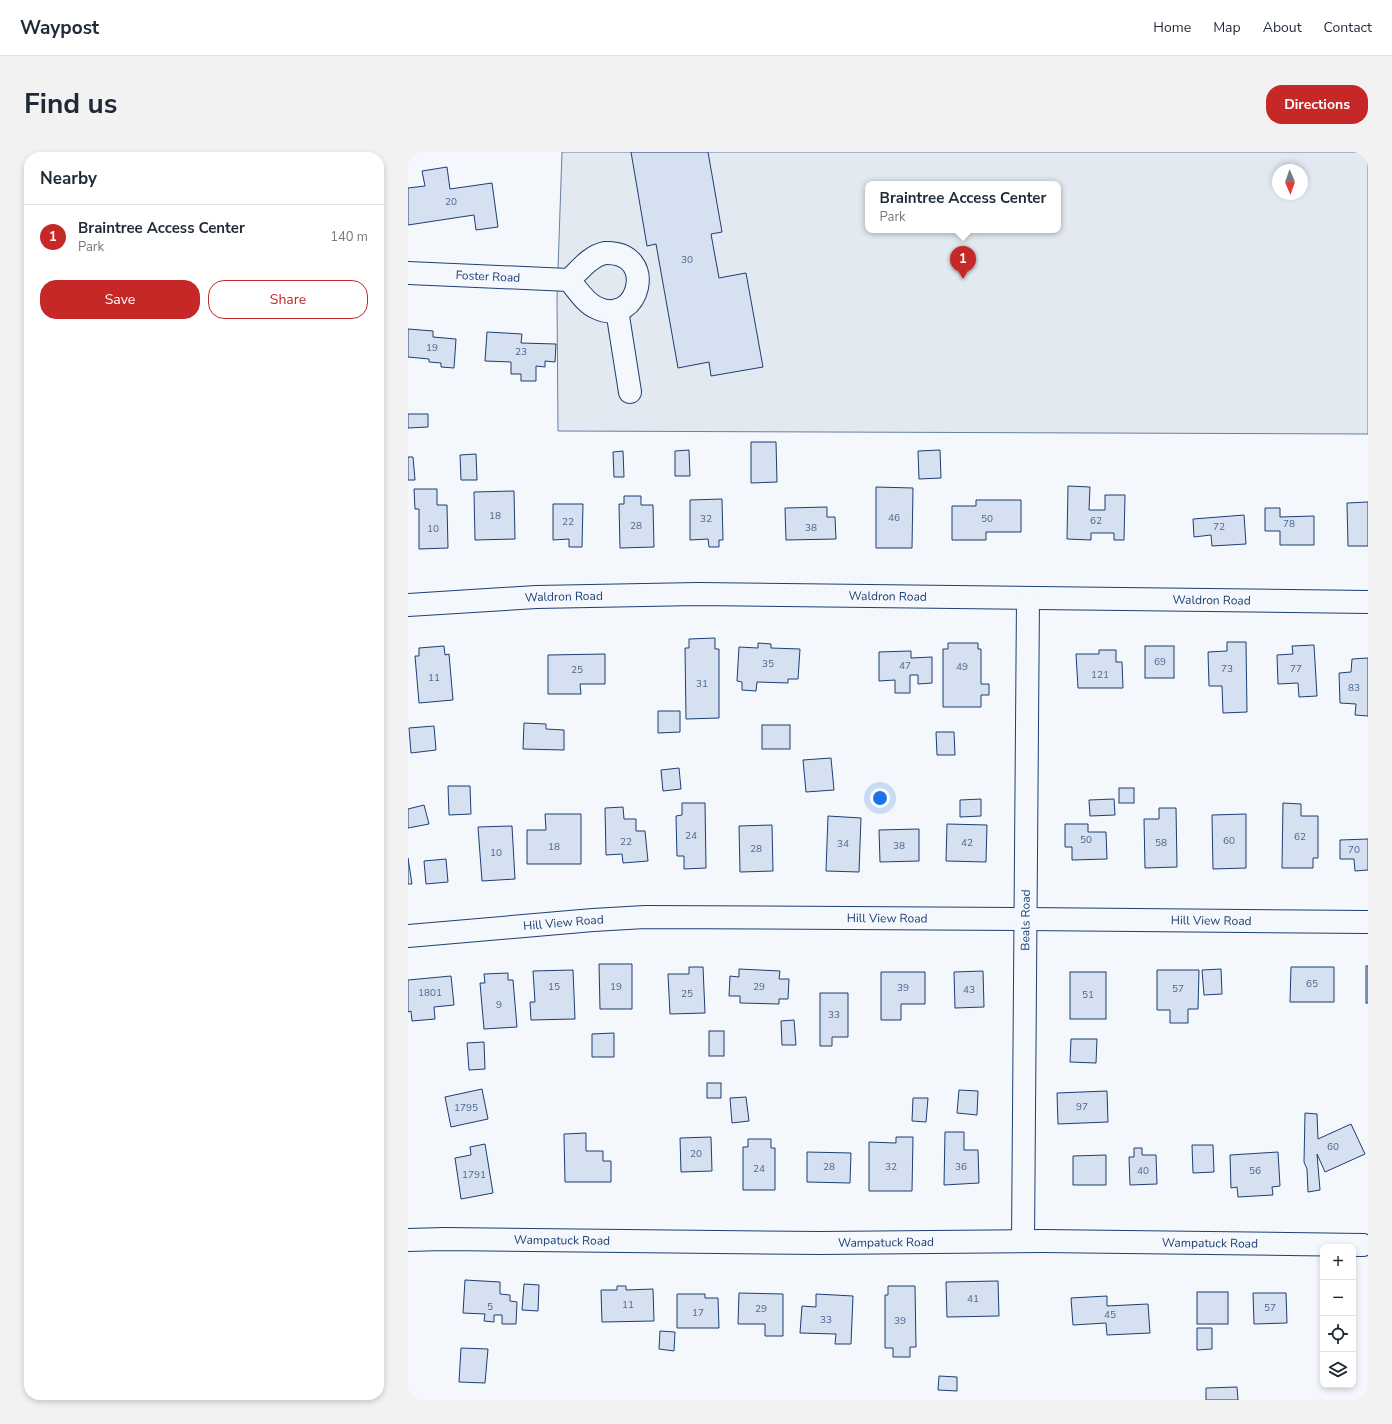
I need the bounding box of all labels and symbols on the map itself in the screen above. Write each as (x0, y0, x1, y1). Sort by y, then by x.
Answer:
north arrow (1272, 164, 1308, 200)
house number: 20 (445, 195, 457, 209)
pin: 1 (950, 246, 976, 279)
house number: 30 (681, 253, 693, 267)
street label: Foster Road (455, 267, 521, 286)
house number: 19 (426, 341, 438, 355)
house number: 23 (515, 345, 527, 359)
house number: 18 (489, 509, 501, 523)
house number: 46 (888, 511, 900, 525)
house number: 32 (700, 512, 712, 526)
house number: 50 (981, 512, 993, 526)
house number: 62 (1090, 514, 1102, 528)
house number: 22 (562, 515, 574, 529)
house number: 78 (1283, 517, 1295, 531)
house number: 28 (630, 519, 642, 533)
house number: 72 (1213, 520, 1225, 534)
house number: 38 (805, 521, 817, 535)
house number: 10 (427, 522, 439, 536)
street label: Waldron Road (524, 588, 603, 606)
street label: Waldron Road (849, 588, 927, 605)
street label: Waldron Road (1172, 592, 1251, 609)
house number: 69 (1154, 655, 1166, 669)
house number: 35 (762, 657, 774, 671)
house number: 47 (899, 659, 911, 673)
house number: 49 (956, 660, 968, 674)
house number: 73 (1221, 662, 1233, 676)
house number: 77 (1290, 662, 1302, 676)
house number: 25 (571, 663, 583, 677)
house number: 121 (1091, 668, 1109, 682)
house number: 11 (428, 671, 440, 685)
house number: 31 (696, 677, 708, 691)
house number: 83 (1348, 681, 1360, 695)
your location (870, 788, 890, 808)
house number: 24 (685, 829, 697, 843)
house number: 62 (1294, 830, 1306, 844)
house number: 50 (1080, 833, 1092, 847)
house number: 60 (1223, 834, 1235, 848)
house number: 22 (620, 835, 632, 849)
house number: 42 (961, 836, 973, 850)
house number: 58 (1155, 836, 1167, 850)
house number: 34 (837, 837, 849, 851)
house number: 38 (893, 839, 905, 853)
house number: 18 (548, 840, 560, 854)
house number: 28 (750, 842, 762, 856)
house number: 70 (1348, 843, 1360, 857)
house number: 10 (490, 846, 502, 860)
street label: Beals Road (1017, 889, 1034, 951)
street label: Hill View Road (847, 910, 928, 926)
street label: Hill View Road (523, 911, 604, 934)
street label: Hill View Road (1171, 912, 1252, 929)
house number: 65 (1306, 977, 1318, 991)
house number: 15 (548, 980, 560, 994)
house number: 19 (610, 980, 622, 994)
house number: 29 (753, 980, 765, 994)
house number: 39 (897, 981, 909, 995)
house number: 57 (1172, 982, 1184, 996)
house number: 43 (963, 983, 975, 997)
house number: 1801 (418, 986, 442, 1000)
house number: 25 (681, 987, 693, 1001)
house number: 51 (1082, 988, 1094, 1002)
house number: 9 (496, 998, 502, 1012)
house number: 33 (828, 1008, 840, 1022)
house number: 97 (1076, 1100, 1088, 1114)
house number: 1795 (454, 1101, 478, 1115)
house number: 60 (1327, 1140, 1339, 1154)
house number: 20 (690, 1147, 702, 1161)
house number: 28 (823, 1160, 835, 1174)
house number: 32 (885, 1160, 897, 1174)
house number: 36 (955, 1160, 967, 1174)
house number: 24 (753, 1162, 765, 1176)
house number: 40 (1137, 1164, 1149, 1178)
house number: 56 (1249, 1164, 1261, 1178)
house number: 1791 (462, 1168, 486, 1182)
street label: Wampatuck Road (514, 1232, 610, 1249)
street label: Wampatuck Road (838, 1234, 934, 1251)
street label: Wampatuck Road (1162, 1234, 1258, 1252)
house number: 41 (967, 1292, 979, 1306)
house number: 11 (622, 1298, 634, 1312)
house number: 5 (487, 1300, 493, 1314)
house number: 57 (1264, 1301, 1276, 1315)
house number: 29 (755, 1302, 767, 1316)
house number: 17 (692, 1306, 704, 1320)
house number: 45 (1104, 1308, 1116, 1322)
house number: 33 (820, 1313, 832, 1327)
house number: 39 (894, 1314, 906, 1328)

